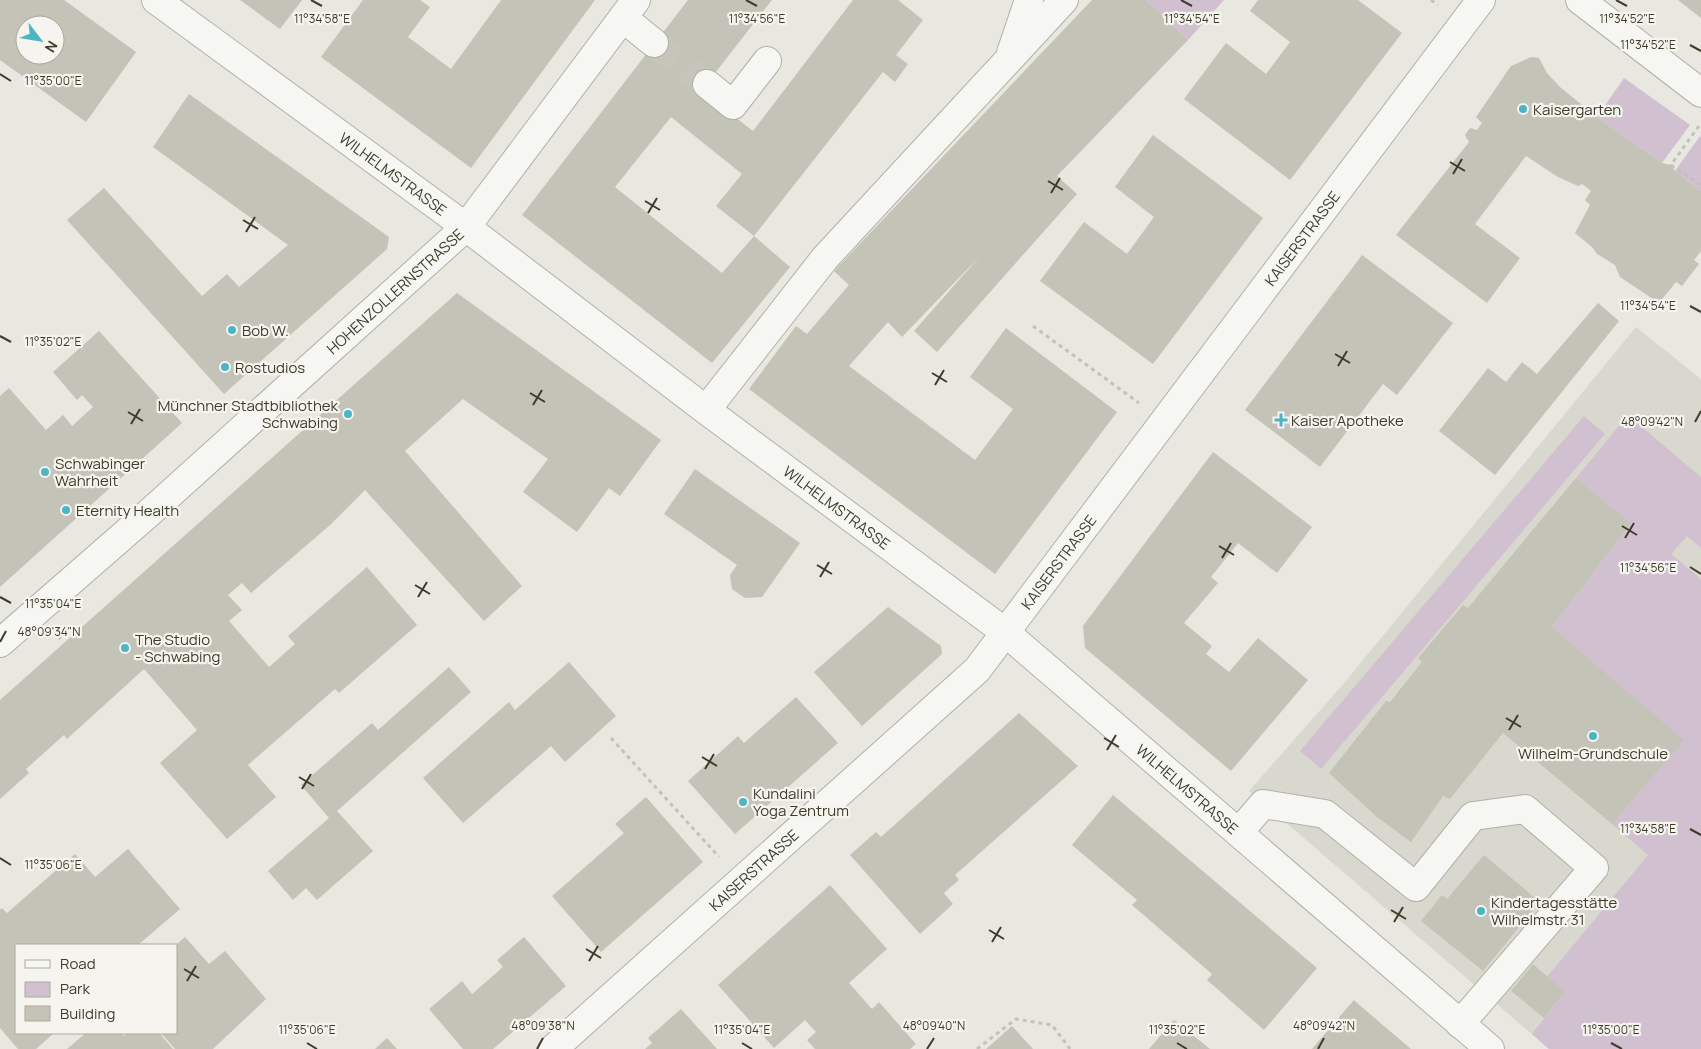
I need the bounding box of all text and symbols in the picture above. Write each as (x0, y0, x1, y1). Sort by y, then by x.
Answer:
text: 11°34'58"E (294, 10, 350, 27)
text: 11°34'56"E (729, 10, 785, 27)
text: 11°34'54"E (1164, 10, 1220, 27)
text: 11°34'52"E (1599, 10, 1655, 27)
north arrow (15, 15, 65, 65)
text: 11°34'52"E (1620, 36, 1676, 53)
text: N (41, 38, 62, 56)
text: 11°35'00"E (24, 72, 82, 89)
place label: Kaisergarten (1533, 99, 1621, 120)
marker: Kaisergarten (1517, 103, 1529, 115)
street label: WILHELMSTRASSE (335, 127, 451, 220)
street label: KAISERSTRASSE (1259, 187, 1344, 290)
street label: HOHENZOLLERNSTRASSE (322, 224, 468, 359)
text: 11°34'54"E (1620, 297, 1676, 314)
place label: Bob W. (242, 320, 289, 341)
marker: Bob W. (226, 324, 238, 336)
text: 11°35'02"E (25, 333, 81, 350)
place label: Rostudios (235, 357, 305, 378)
marker: Rostudios (219, 361, 231, 373)
place label: Münchner Stadtbibliothek Schwabing (158, 395, 339, 433)
marker: Münchner Stadtbibliothek Schwabing (342, 408, 354, 420)
place label: Kaiser Apotheke (1291, 410, 1404, 431)
text: 48°09'42"N (1621, 413, 1683, 430)
marker: Kaiser Apotheke (1275, 414, 1287, 426)
place label: Schwabinger Wahrheit (55, 453, 146, 491)
street label: WILHELMSTRASSE (779, 460, 895, 554)
marker: Schwabinger Wahrheit (39, 466, 51, 478)
place label: Eternity Health (76, 500, 179, 521)
marker: Eternity Health (60, 504, 72, 516)
street label: KAISERSTRASSE (1016, 510, 1101, 613)
text: 11°34'56"E (1620, 559, 1676, 576)
text: 11°35'04"E (25, 595, 81, 612)
text: 48°09'34"N (17, 623, 81, 640)
place label: The Studio - Schwabing (135, 629, 220, 667)
marker: The Studio - Schwabing (119, 642, 131, 654)
marker: Wilhelm-Grundschule (1587, 730, 1599, 742)
street label: WILHELMSTRASSE (1132, 739, 1243, 839)
place label: Wilhelm-Grundschule (1518, 743, 1668, 764)
place label: Kundalini Yoga Zentrum (753, 783, 849, 821)
marker: Kundalini Yoga Zentrum (737, 796, 749, 808)
text: 11°34'58"E (1620, 820, 1676, 837)
street label: KAISERSTRASSE (704, 824, 803, 915)
text: 11°35'06"E (24, 856, 82, 873)
place label: Kindertagesstätte Wilhelmstr. 31 (1491, 892, 1618, 930)
marker: Kindertagesstätte Wilhelmstr. 31 (1475, 905, 1487, 917)
legend (15, 944, 178, 1034)
text: Road (60, 953, 96, 974)
text: Park (60, 978, 90, 999)
text: Building (60, 1003, 115, 1024)
text: 48°09'38"N (511, 1017, 575, 1034)
text: 48°09'40"N (903, 1017, 965, 1034)
text: 48°09'42"N (1293, 1017, 1355, 1034)
text: 11°35'06"E (278, 1021, 336, 1038)
text: 11°35'04"E (714, 1021, 770, 1038)
text: 11°35'02"E (1149, 1021, 1205, 1038)
text: 11°35'00"E (1582, 1021, 1640, 1038)

